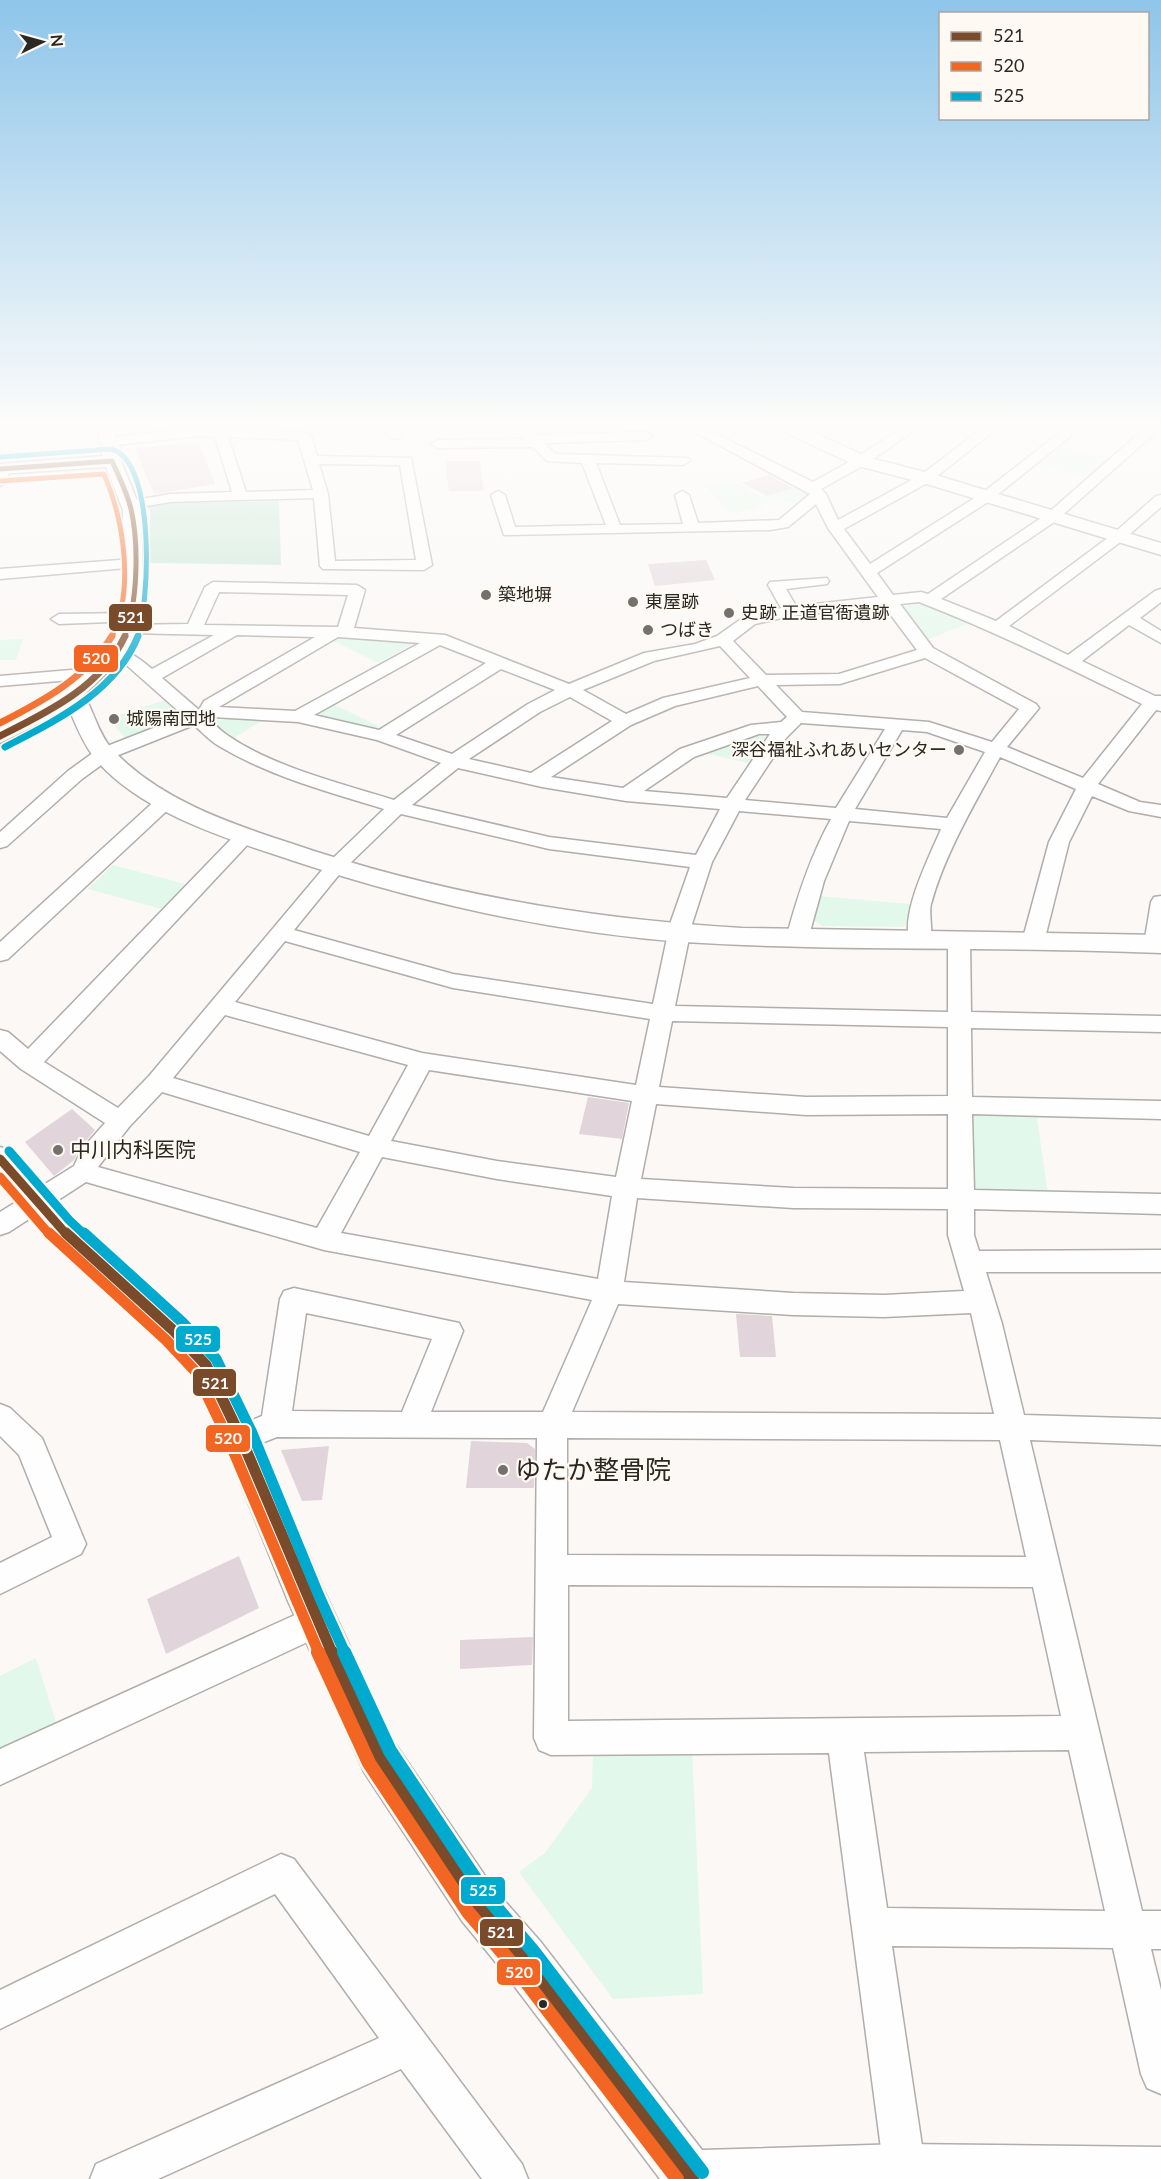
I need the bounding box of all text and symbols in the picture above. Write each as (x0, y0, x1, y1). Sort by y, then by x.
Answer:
north arrow (12, 12, 72, 72)
legend (939, 12, 1149, 120)
text: 521 (993, 24, 1024, 46)
text: N (47, 34, 67, 48)
text: 520 (993, 54, 1024, 76)
text: 525 (993, 84, 1024, 106)
place label: 築地塀 (498, 583, 552, 605)
marker: 築地塀 (479, 588, 493, 602)
place label: 東屋跡 (645, 590, 699, 612)
marker: 東屋跡 (626, 595, 640, 609)
place label: 史跡 正道官衙遺跡 (741, 601, 890, 623)
line badge: 521 (108, 603, 153, 632)
marker: 史跡 正道官衙遺跡 (722, 606, 736, 620)
text: 521 (117, 607, 145, 626)
place label: つばき (660, 618, 714, 640)
marker: つばき (641, 623, 655, 637)
line badge: 520 (73, 644, 119, 673)
text: 520 (82, 648, 110, 667)
place label: 城陽南団地 (126, 707, 216, 729)
marker: 城陽南団地 (107, 712, 121, 726)
place label: 深谷福祉ふれあいセンター (731, 738, 947, 760)
marker: 深谷福祉ふれあいセンター (952, 743, 966, 757)
place label: 中川内科医院 (70, 1136, 196, 1161)
marker: 中川内科医院 (51, 1143, 65, 1157)
line badge: 525 (175, 1325, 221, 1353)
text: 525 (184, 1329, 212, 1348)
line badge: 521 (192, 1368, 237, 1397)
text: 521 (201, 1373, 229, 1392)
line badge: 520 (205, 1424, 251, 1453)
text: 520 (214, 1428, 242, 1447)
place label: ゆたか整骨院 (515, 1453, 671, 1485)
marker: ゆたか整骨院 (496, 1463, 510, 1477)
line badge: 525 (460, 1876, 506, 1905)
text: 525 (469, 1880, 497, 1899)
line badge: 521 (479, 1918, 524, 1947)
text: 521 (487, 1922, 515, 1941)
line badge: 520 (496, 1958, 541, 1986)
text: 520 (505, 1962, 533, 1981)
unlabelled marker (537, 1998, 549, 2010)

